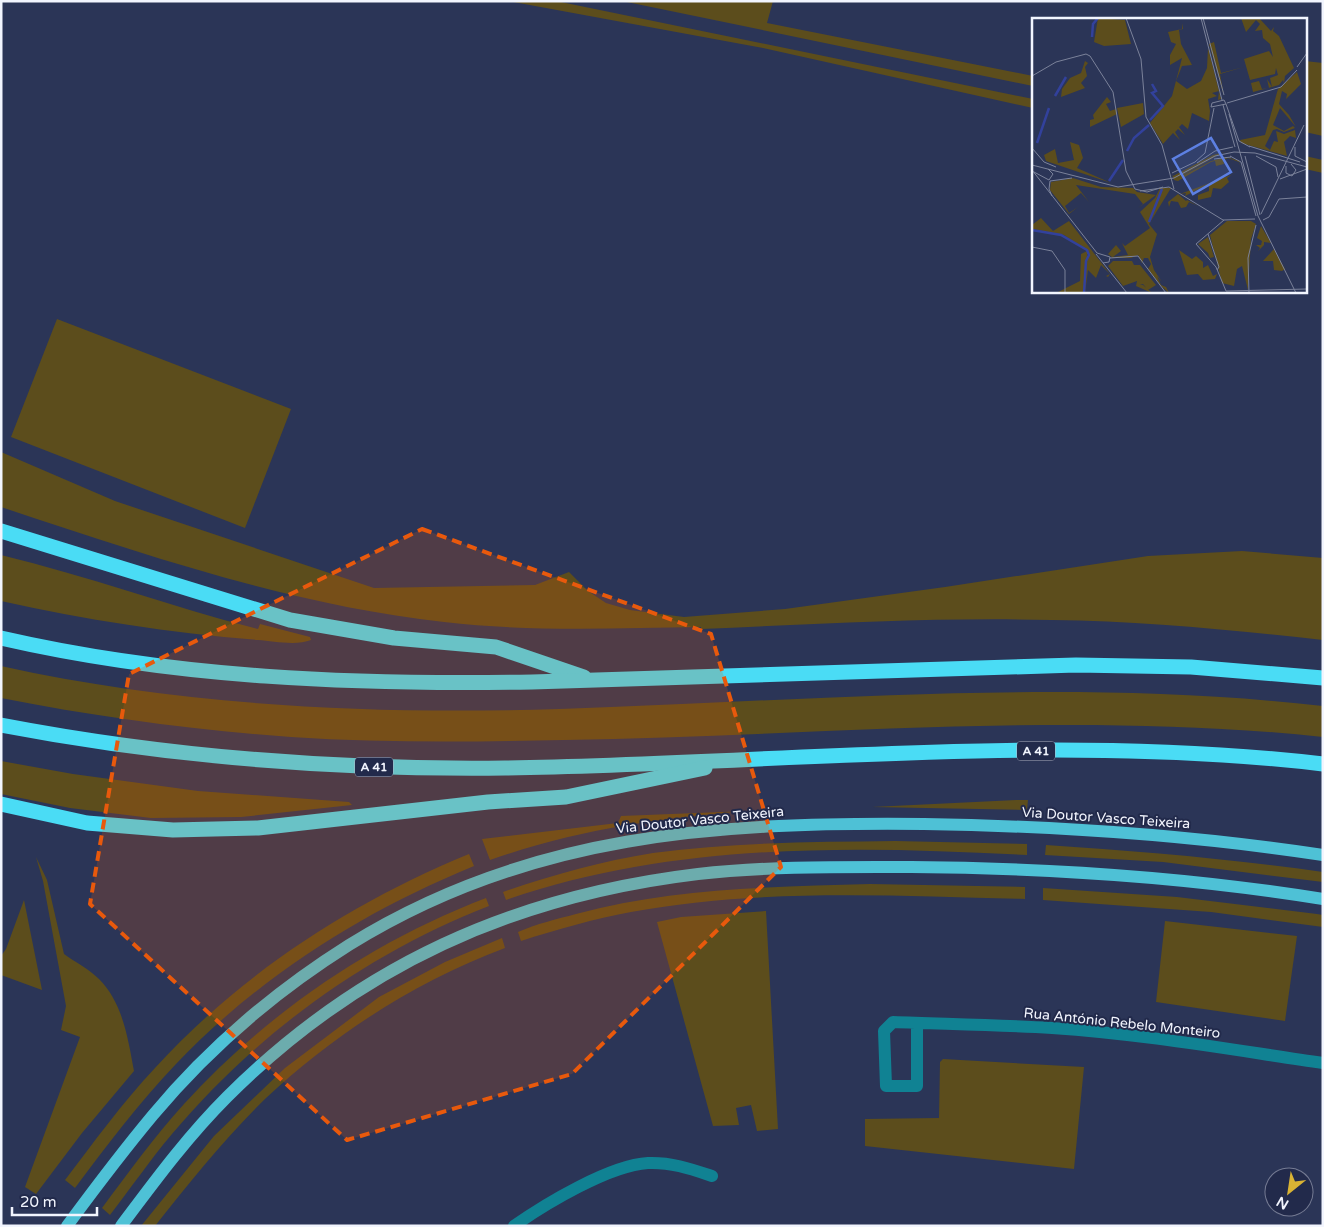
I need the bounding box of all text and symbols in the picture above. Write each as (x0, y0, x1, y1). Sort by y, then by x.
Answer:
inset map (1032, 18, 1306, 292)
road number: A 41 (1017, 741, 1055, 760)
road number: A 41 (355, 758, 393, 776)
street label: Via Doutor Vasco Teixeira (615, 803, 785, 837)
street label: Via Doutor Vasco Teixeira (1021, 804, 1191, 832)
street label: Rua António Rebelo Monteiro (1023, 1004, 1221, 1042)
north arrow (1264, 1167, 1314, 1217)
scale bar (12, 1184, 98, 1216)
text: 20 m (20, 1193, 57, 1211)
text: N (1274, 1193, 1292, 1213)

